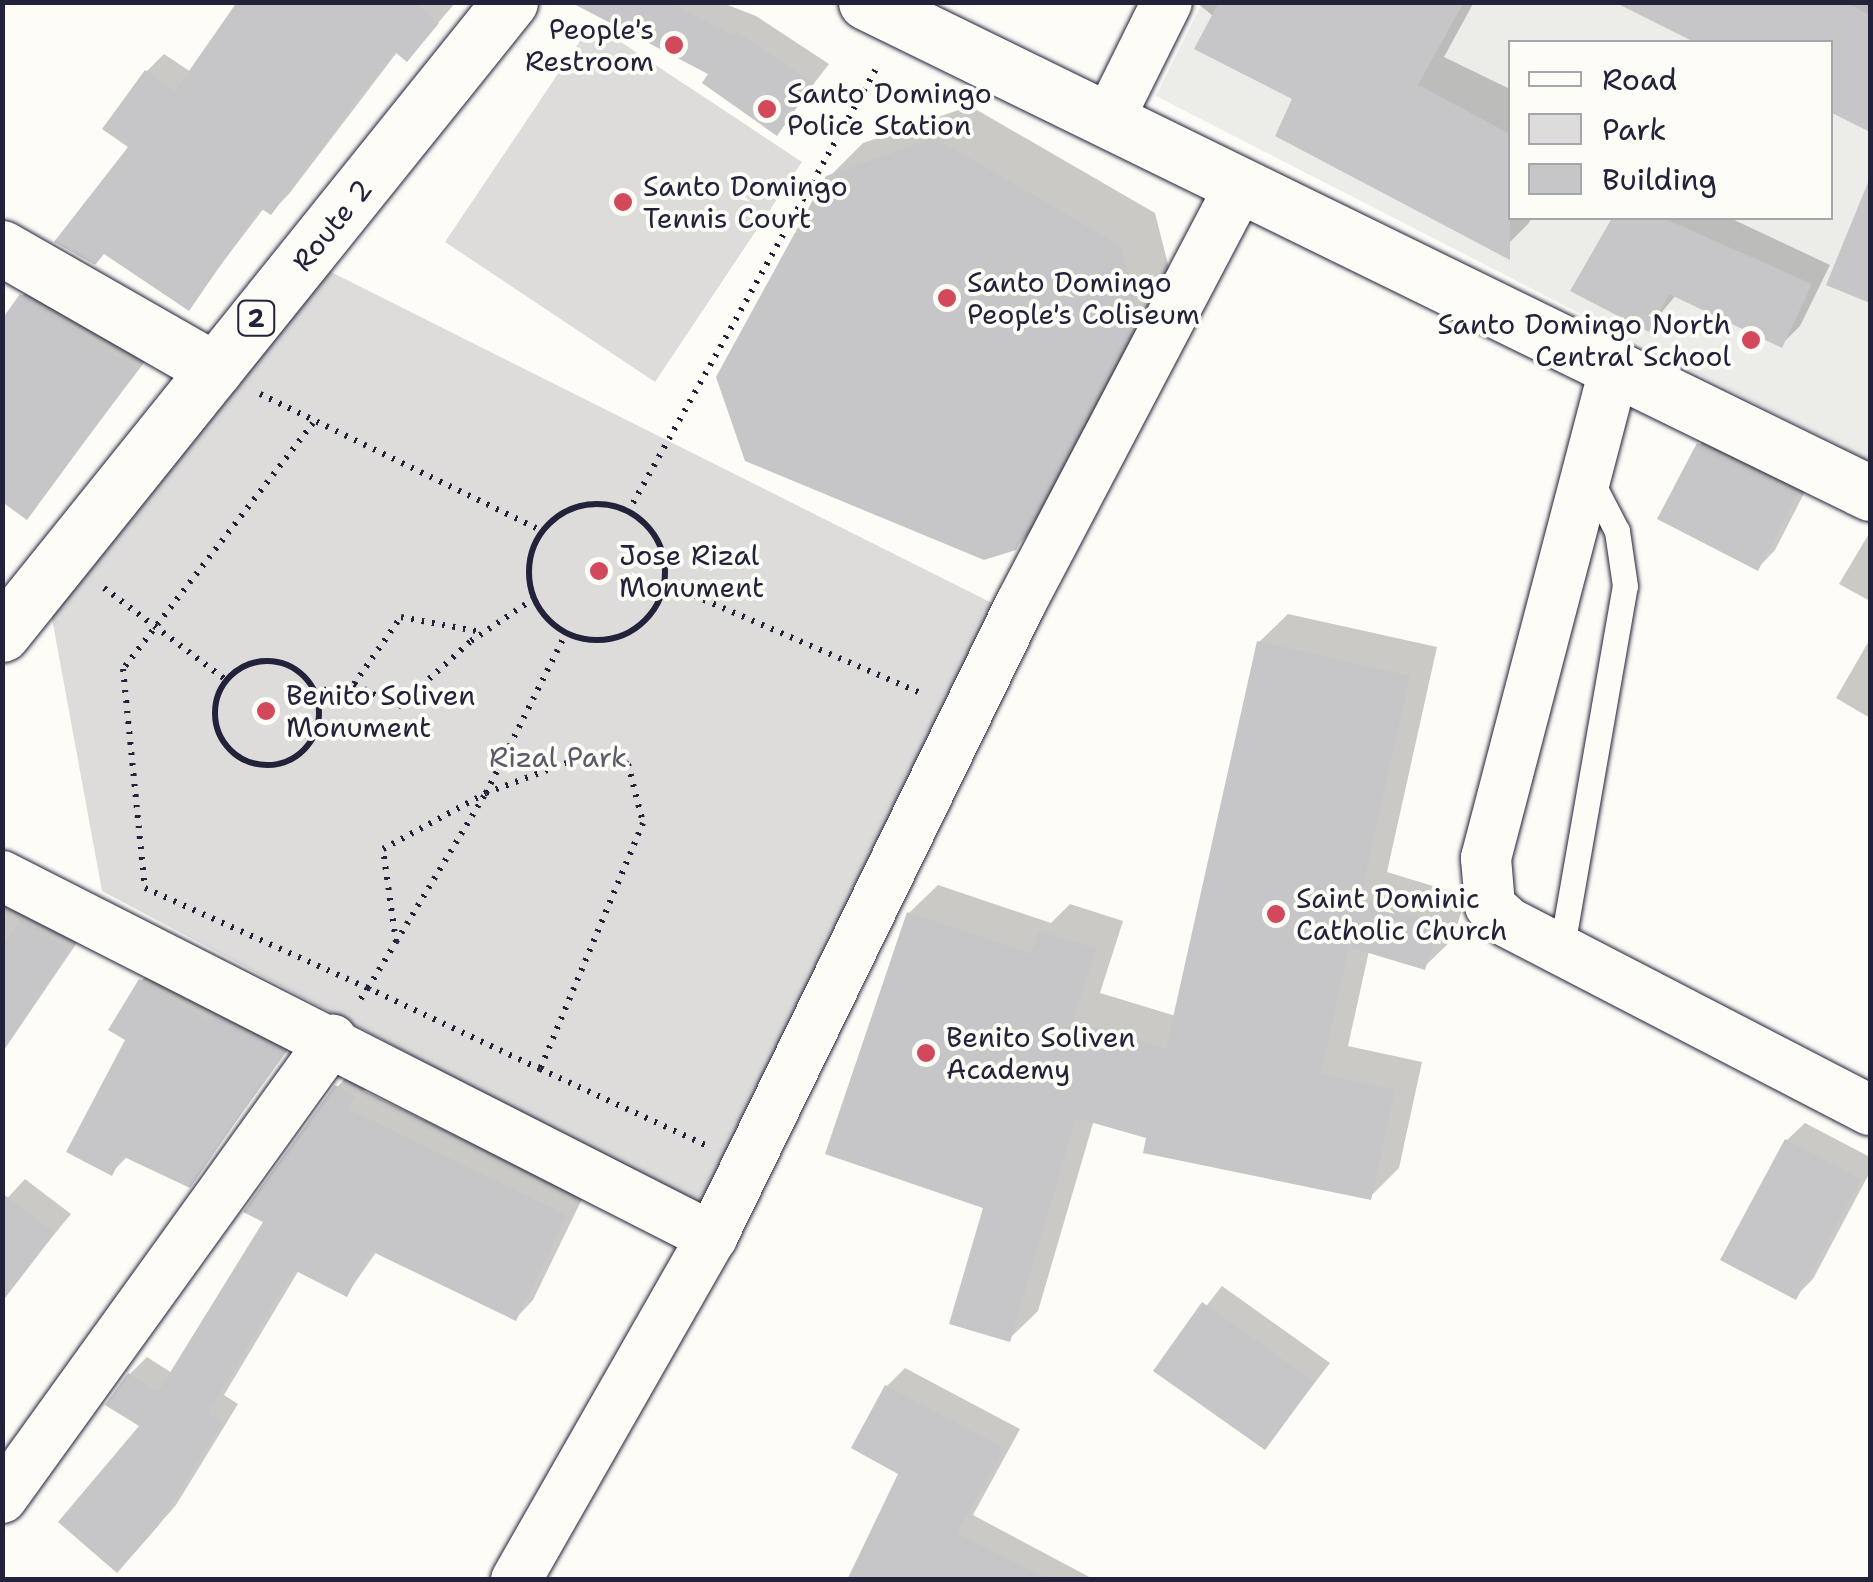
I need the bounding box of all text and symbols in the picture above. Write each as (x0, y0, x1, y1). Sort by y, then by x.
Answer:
place label: People's Restroom (525, 12, 654, 78)
marker: People's Restroom (663, 34, 685, 56)
legend (1508, 40, 1833, 220)
text: Road (1602, 59, 1677, 100)
place label: Santo Domingo Police Station (787, 76, 992, 142)
marker: Santo Domingo Police Station (756, 98, 778, 120)
text: Park (1602, 109, 1666, 150)
text: Building (1602, 159, 1717, 200)
place label: Santo Domingo Tennis Court (643, 169, 848, 235)
street label: Route 2 (285, 172, 379, 278)
marker: Santo Domingo Tennis Court (612, 191, 634, 213)
place label: Santo Domingo People's Coliseum (967, 265, 1200, 331)
marker: Santo Domingo People's Coliseum (936, 287, 958, 309)
road number: 2 (236, 298, 276, 338)
place label: Santo Domingo North Central School (1437, 307, 1731, 373)
marker: Santo Domingo North Central School (1740, 329, 1762, 351)
place label: Jose Rizal Monument (619, 538, 764, 604)
marker: Jose Rizal Monument (588, 560, 610, 582)
place label: Benito Soliven Monument (286, 678, 475, 744)
marker: Benito Soliven Monument (255, 700, 277, 722)
park label: Rizal Park (489, 740, 627, 774)
place label: Saint Dominic Catholic Church (1296, 881, 1508, 947)
marker: Saint Dominic Catholic Church (1265, 903, 1287, 925)
place label: Benito Soliven Academy (946, 1020, 1135, 1086)
marker: Benito Soliven Academy (915, 1042, 937, 1064)

